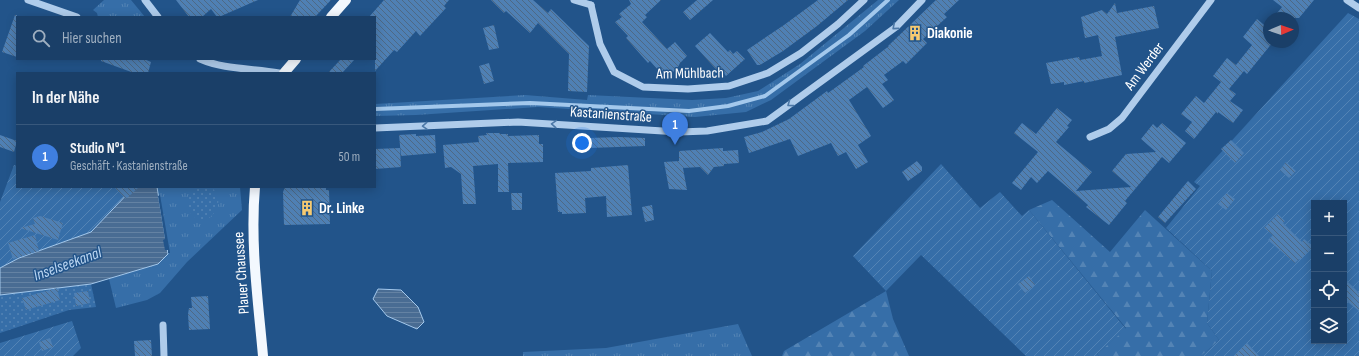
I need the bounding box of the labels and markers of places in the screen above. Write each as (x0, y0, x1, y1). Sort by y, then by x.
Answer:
building icon: Diakonie (906, 24, 924, 42)
place label: Diakonie (927, 24, 973, 43)
pin: 1 (662, 112, 688, 145)
building icon: Dr. Linke (298, 199, 316, 217)
place label: Dr. Linke (319, 199, 364, 218)

